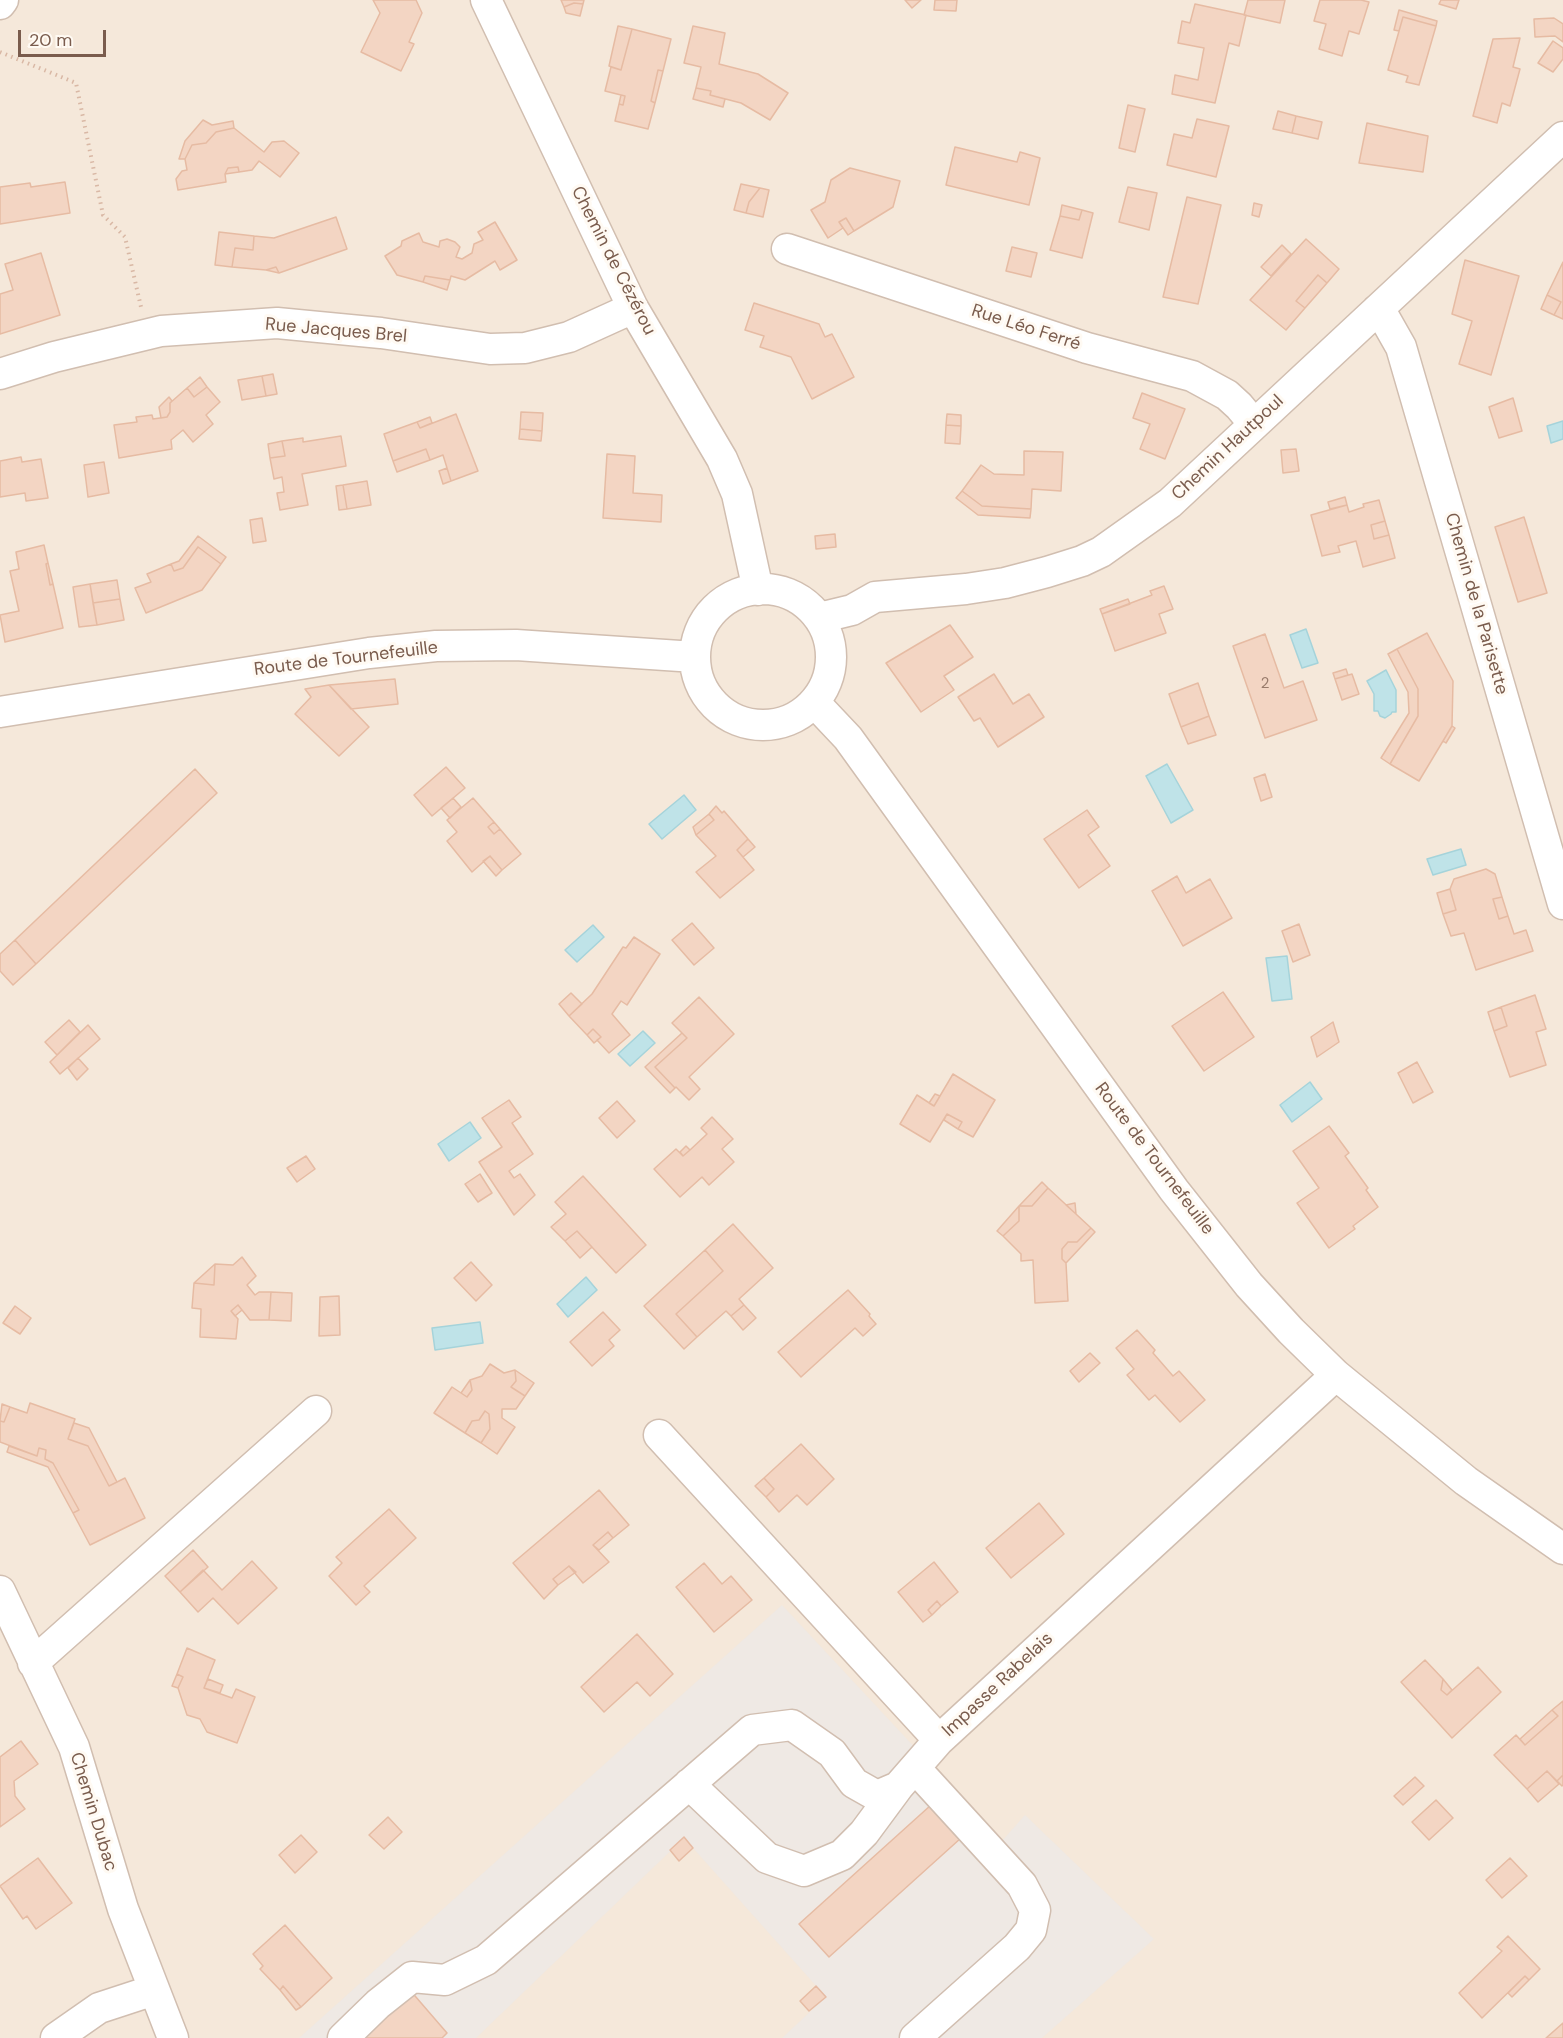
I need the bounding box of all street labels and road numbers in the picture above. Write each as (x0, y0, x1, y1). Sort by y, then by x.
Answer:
street label: Chemin de Cézérou (566, 183, 660, 339)
street label: Rue Léo Ferré (969, 300, 1083, 356)
street label: Rue Jacques Brel (264, 314, 408, 348)
street label: Chemin Hautpoul (1168, 391, 1288, 505)
street label: Chemin de la Parisette (1440, 511, 1512, 697)
street label: Route de Tournefeuille (253, 637, 439, 681)
street label: Route de Tournefeuille (1090, 1079, 1218, 1239)
street label: Impasse Rabelais (938, 1628, 1058, 1742)
street label: Chemin Dubac (65, 1750, 121, 1874)

